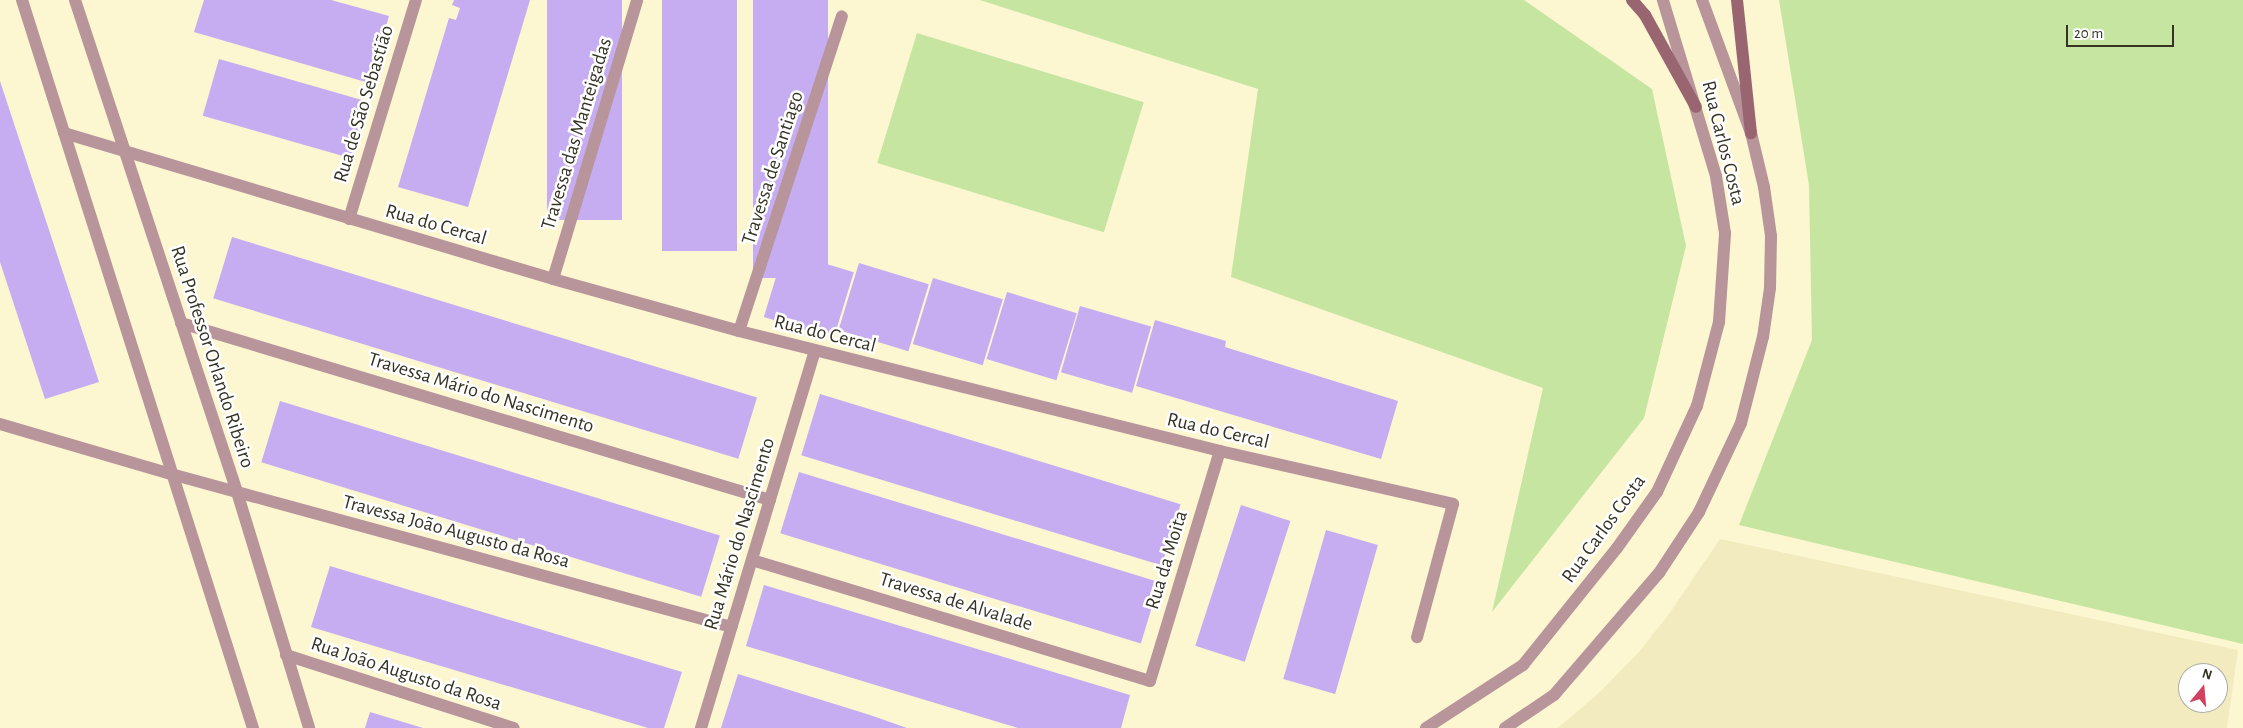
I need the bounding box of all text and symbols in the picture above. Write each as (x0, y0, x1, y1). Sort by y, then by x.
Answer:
scale bar (2068, 15, 2176, 47)
street label: Rua de São Sebastião (329, 22, 399, 186)
text: 20 m (2074, 26, 2103, 41)
street label: Travessa das Manteigadas (536, 35, 618, 233)
street label: Rua Carlos Costa (1696, 78, 1750, 208)
street label: Travessa de Santiago (737, 88, 809, 248)
street label: Rua do Cercal (383, 199, 489, 251)
street label: Rua Professor Orlando Ribeiro (165, 243, 259, 471)
street label: Rua do Cercal (772, 310, 878, 358)
street label: Travessa Mário do Nascimento (365, 347, 597, 439)
street label: Rua do Cercal (1165, 408, 1271, 454)
street label: Rua Mário do Nascimento (699, 435, 781, 633)
street label: Rua Carlos Costa (1557, 470, 1651, 588)
street label: Travessa João Augusto da Rosa (340, 490, 572, 574)
street label: Rua da Moita (1141, 508, 1193, 612)
street label: Travessa de Alvalade (876, 567, 1036, 637)
street label: Rua João Augusto da Rosa (308, 632, 504, 716)
north arrow (2178, 663, 2228, 713)
text: N (2200, 666, 2214, 683)

